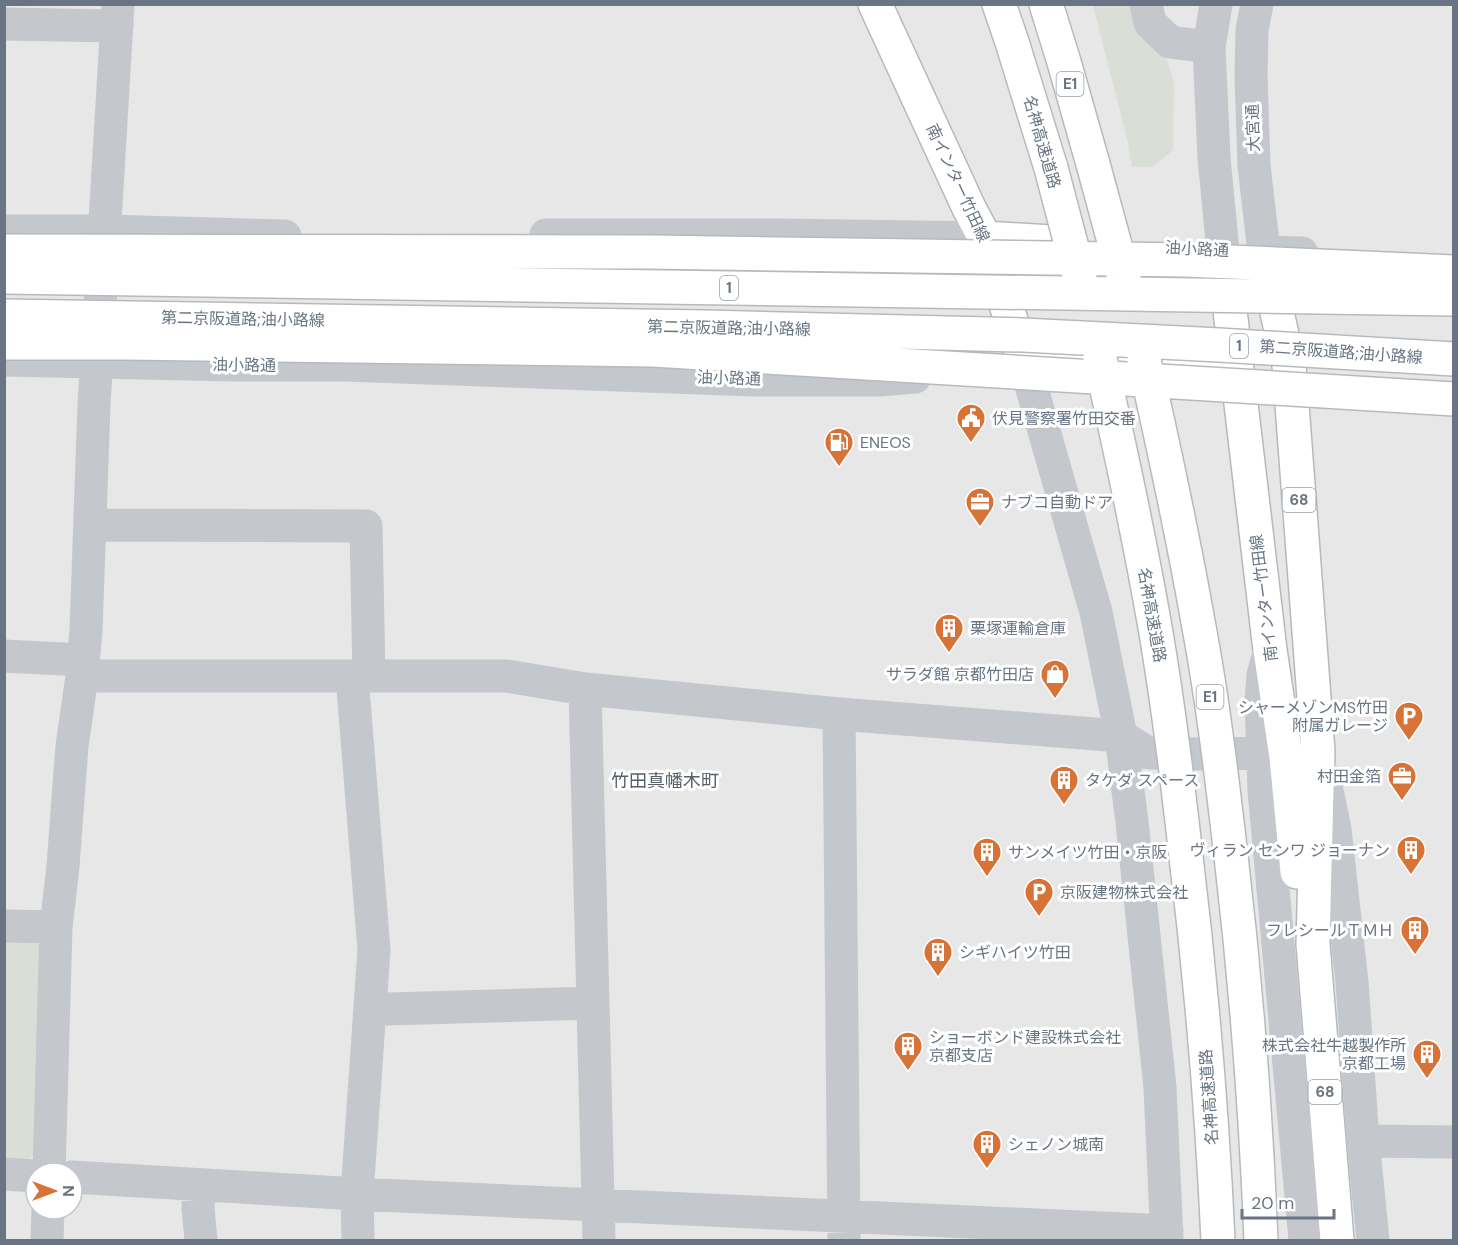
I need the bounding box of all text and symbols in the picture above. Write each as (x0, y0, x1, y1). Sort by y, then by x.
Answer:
road number: E1 (1056, 72, 1084, 96)
street label: 名神高速道路 (1019, 93, 1065, 191)
street label: 大宮通 (1242, 104, 1264, 152)
street label: 南インター竹田線 (921, 121, 995, 245)
street label: 油小路通 (1164, 237, 1230, 261)
road number: 1 (720, 276, 738, 300)
street label: 第二京阪道路;油小路線 (161, 307, 325, 331)
street label: 第二京阪道路;油小路線 (647, 316, 811, 340)
road number: 1 (1230, 334, 1248, 358)
street label: 第二京阪道路;油小路線 (1259, 336, 1423, 368)
street label: 油小路通 (212, 354, 276, 376)
street label: 油小路通 (697, 366, 761, 390)
public building icon: 伏見警察署竹田交番 (955, 402, 987, 444)
place label: 伏見警察署竹田交番 (992, 408, 1136, 429)
fuel station icon: ENEOS (823, 426, 855, 468)
place label: ENEOS (860, 432, 911, 453)
office icon: ナブコ自動ドア (964, 486, 996, 528)
road number: 68 (1282, 488, 1316, 512)
place label: ナブコ自動ドア (1001, 492, 1113, 513)
street label: 南インター竹田線 (1246, 533, 1282, 663)
street label: 名神高速道路 (1133, 566, 1171, 664)
building icon: 栗塚運輸倉庫 (933, 612, 965, 654)
place label: 栗塚運輸倉庫 (970, 618, 1066, 639)
shop icon: サラダ館 京都竹田店 (1039, 658, 1071, 700)
place label: サラダ館 京都竹田店 (886, 664, 1034, 685)
road number: E1 (1196, 685, 1224, 709)
place label: シャーメゾンMS竹田 附属ガレージ (1238, 697, 1388, 736)
parking icon: シャーメゾンMS竹田 附属ガレージ (1393, 700, 1425, 742)
office icon: 村田金箔 (1386, 760, 1418, 802)
building icon: タケダ スペース (1048, 764, 1080, 806)
place label: 村田金箔 (1317, 766, 1381, 787)
district label: 竹田真幡木町 (611, 769, 719, 793)
place label: タケダ スペース (1085, 770, 1199, 791)
building icon: ヴィラン センワ ジョーナン (1395, 834, 1427, 876)
building icon: サンメイツ竹田・京阪 (971, 836, 1003, 878)
place label: ヴィラン センワ ジョーナン (1189, 840, 1390, 861)
place label: サンメイツ竹田・京阪 (1008, 842, 1168, 863)
parking icon: 京阪建物株式会社 (1023, 876, 1055, 918)
place label: 京阪建物株式会社 (1060, 882, 1188, 903)
building icon: フレシールＴＭＨ (1399, 914, 1431, 956)
place label: フレシールＴＭＨ (1266, 920, 1394, 941)
building icon: シギハイツ竹田 (922, 936, 954, 978)
place label: シギハイツ竹田 (959, 942, 1071, 963)
place label: ショーボンド建設株式会社 京都支店 (929, 1027, 1121, 1066)
building icon: ショーボンド建設株式会社 京都支店 (892, 1030, 924, 1072)
place label: 株式会社牛越製作所 京都工場 (1262, 1035, 1406, 1074)
building icon: 株式会社牛越製作所 京都工場 (1411, 1038, 1443, 1080)
street label: 名神高速道路 (1195, 1048, 1223, 1146)
road number: 68 (1308, 1080, 1342, 1104)
building icon: シェノン城南 (971, 1128, 1003, 1170)
place label: シェノン城南 (1008, 1134, 1104, 1155)
north arrow (24, 1161, 84, 1221)
scale bar (1242, 1182, 1334, 1220)
text: N (58, 1185, 79, 1197)
text: 20 m (1251, 1191, 1294, 1215)

